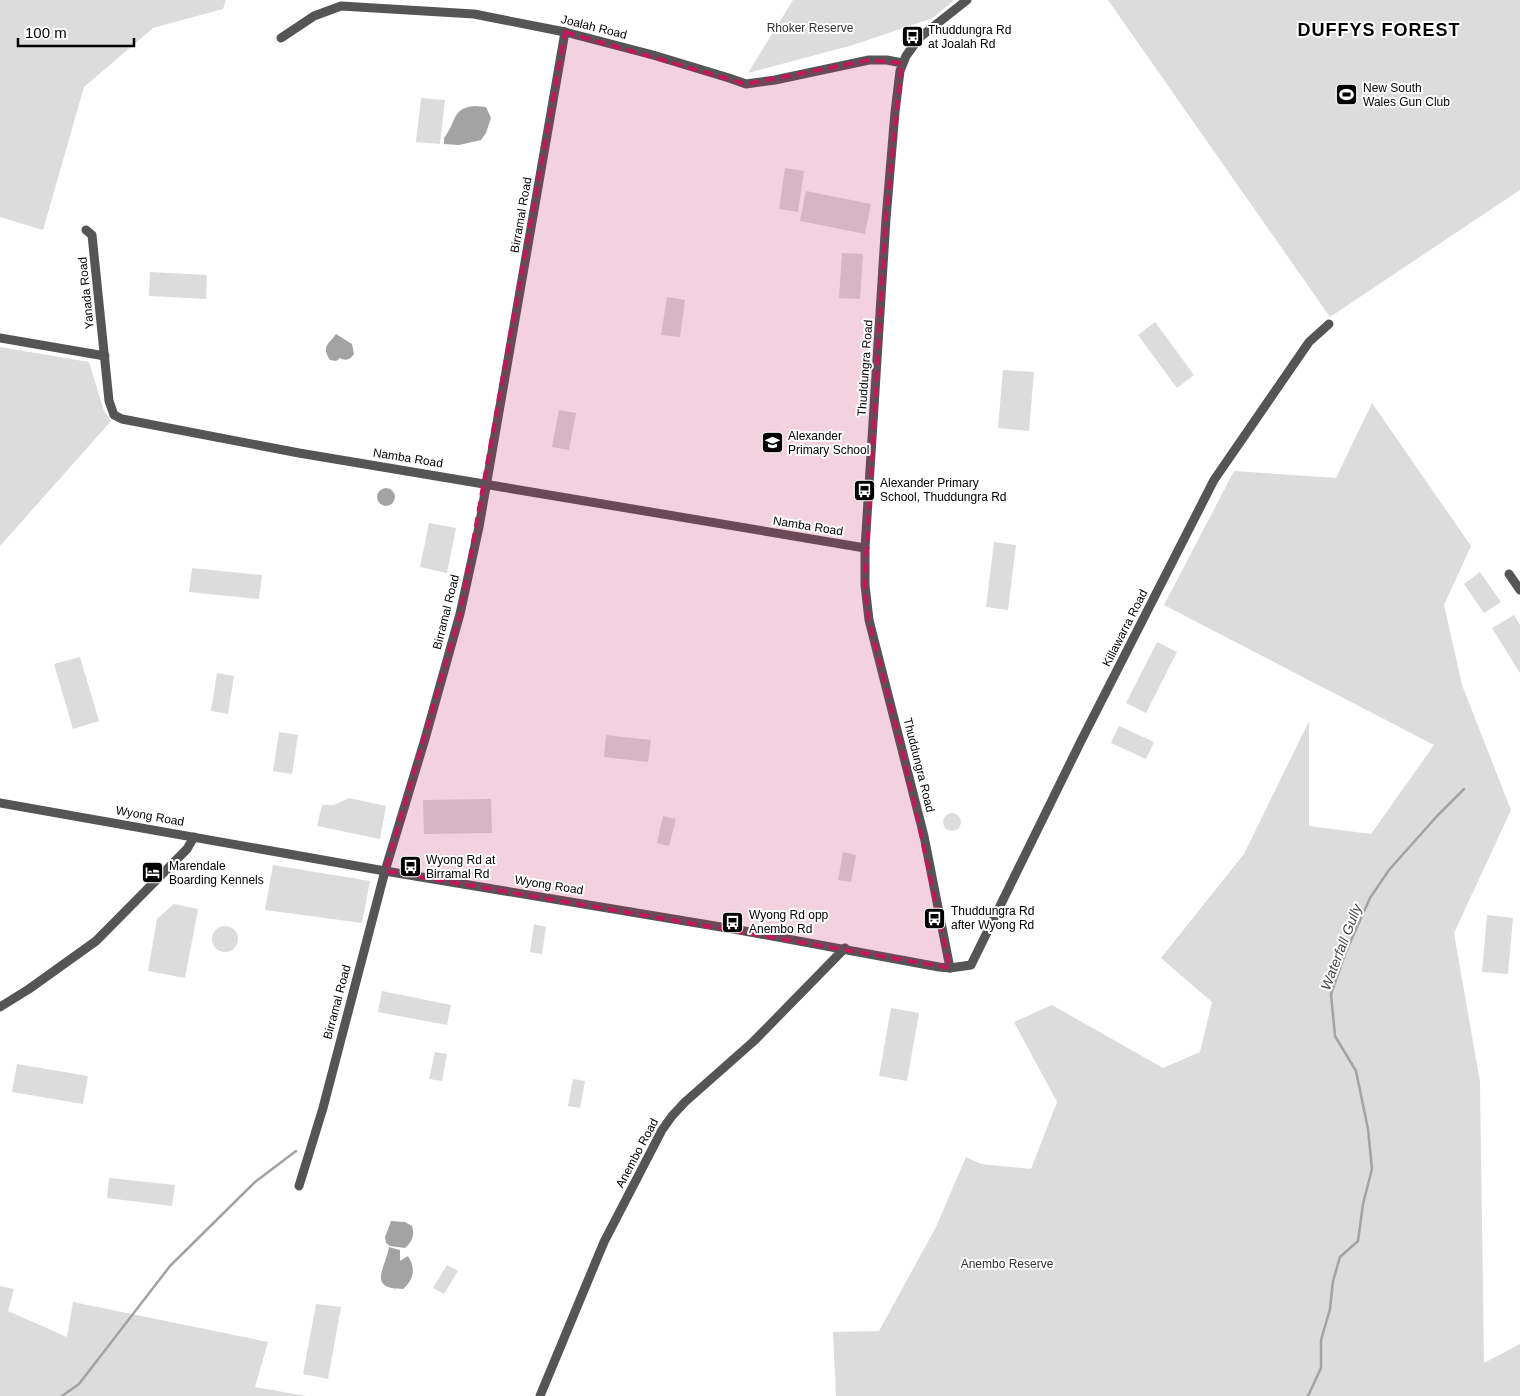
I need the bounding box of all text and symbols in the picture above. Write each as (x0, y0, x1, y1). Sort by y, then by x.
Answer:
street label: Joalah Road (560, 12, 628, 42)
scale bar (18, 15, 134, 47)
district label: DUFFYS FOREST (1297, 20, 1461, 40)
park label: Rhoker Reserve (767, 21, 854, 35)
place label: Thuddungra Rd at Joalah Rd (928, 23, 1011, 51)
text: 100 m (25, 24, 67, 41)
bus stop icon: Thuddungra Rd at Joalah Rd (900, 25, 924, 49)
place label: New South Wales Gun Club (1363, 81, 1450, 109)
sports icon: New South Wales Gun Club (1335, 83, 1359, 107)
street label: Birramal Road (507, 176, 535, 254)
street label: Yanada Road (75, 256, 97, 330)
street label: Thuddungra Road (855, 319, 875, 417)
place label: Alexander Primary School (788, 429, 869, 457)
school or university icon: Alexander Primary School (760, 431, 784, 455)
street label: Namba Road (372, 446, 444, 470)
place label: Alexander Primary School, Thuddungra Rd (880, 476, 1007, 504)
bus stop icon: Alexander Primary School, Thuddungra Rd (852, 478, 876, 502)
street label: Namba Road (772, 514, 844, 538)
street label: Birramal Road (430, 573, 462, 651)
street label: Killawarra Road (1100, 587, 1150, 669)
street label: Thuddungra Road (901, 716, 937, 814)
street label: Wyong Road (115, 803, 185, 829)
place label: Wyong Rd at Birramal Rd (426, 853, 496, 881)
bus stop icon: Wyong Rd at Birramal Rd (398, 855, 422, 879)
place label: Marendale Boarding Kennels (169, 859, 264, 887)
hotel icon: Marendale Boarding Kennels (141, 861, 165, 885)
street label: Wyong Road (514, 873, 584, 897)
water label: Waterfall Gully (1317, 901, 1365, 992)
place label: Thuddungra Rd after Wyong Rd (951, 904, 1034, 932)
bus stop icon: Thuddungra Rd after Wyong Rd (923, 906, 947, 930)
place label: Wyong Rd opp Anembo Rd (749, 908, 829, 936)
bus stop icon: Wyong Rd opp Anembo Rd (721, 910, 745, 934)
street label: Birramal Road (320, 963, 354, 1041)
street label: Anembo Road (613, 1116, 661, 1190)
park label: Anembo Reserve (961, 1257, 1054, 1271)

